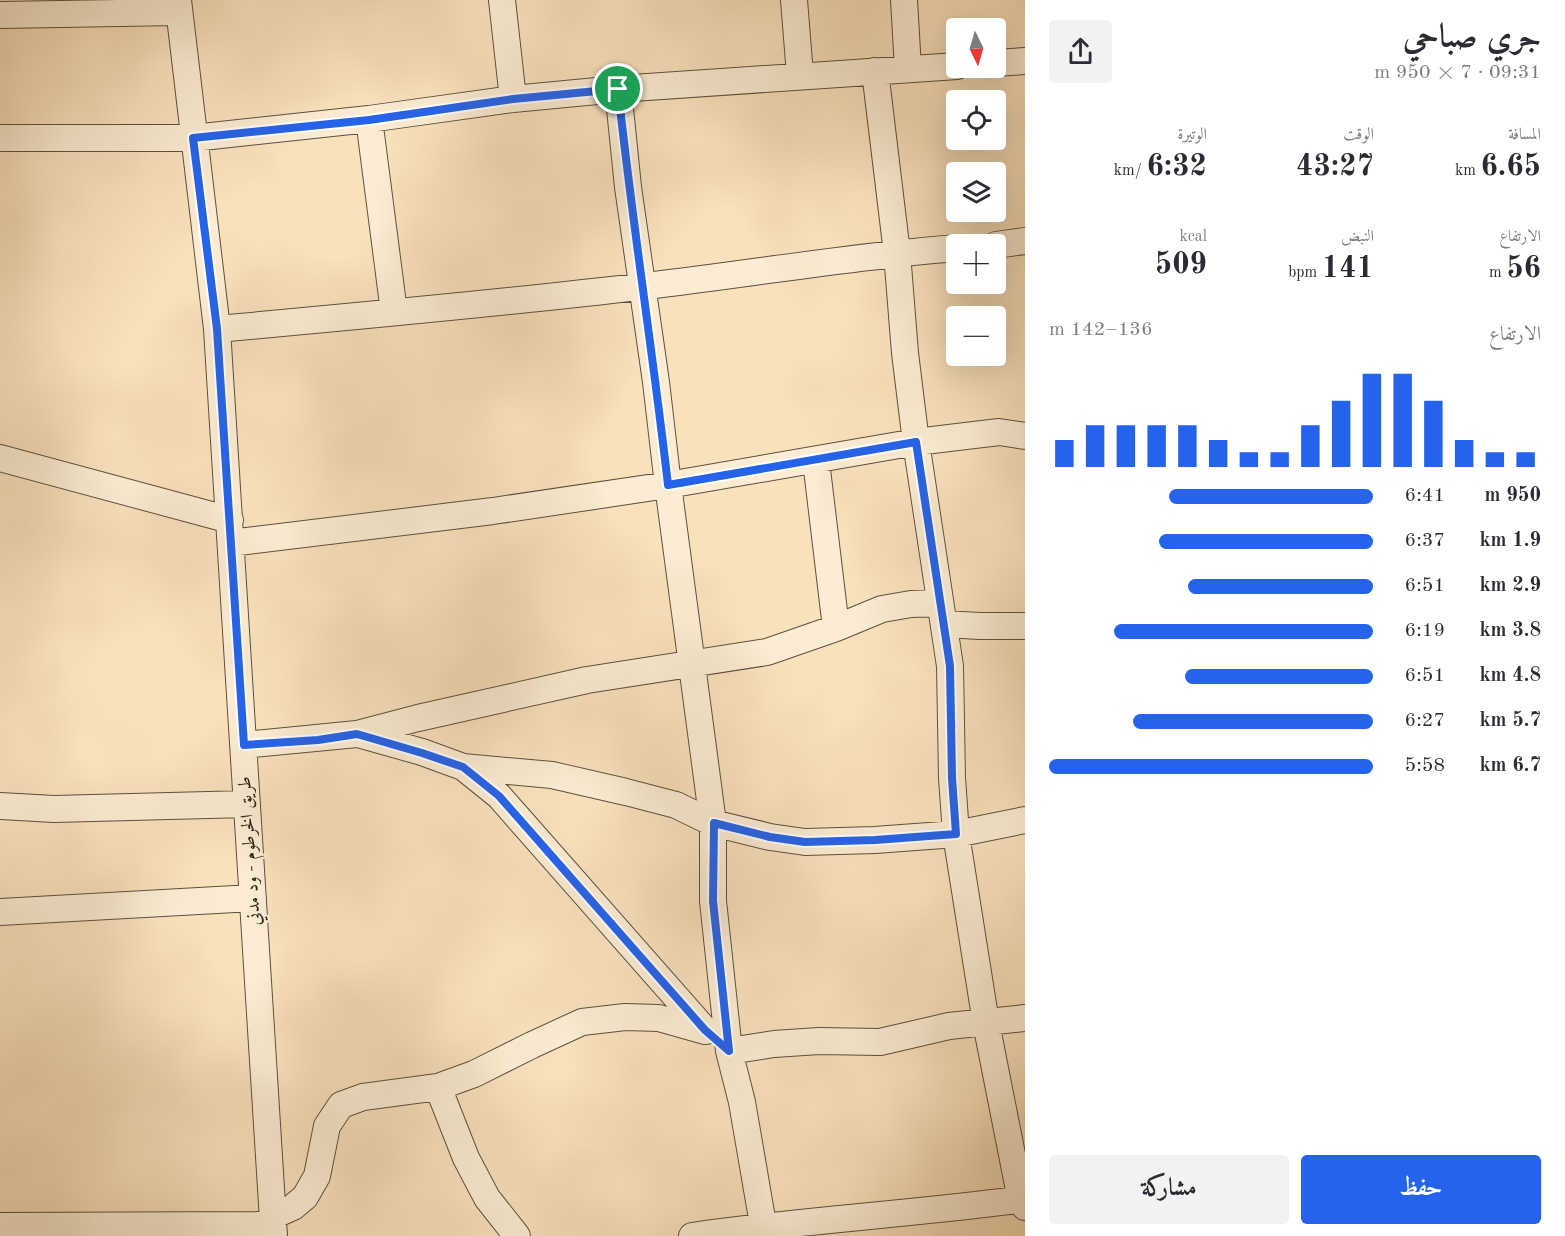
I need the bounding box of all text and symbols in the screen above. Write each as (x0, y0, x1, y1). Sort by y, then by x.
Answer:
north arrow (946, 18, 1006, 78)
map controls (946, 18, 1006, 366)
button: share (1049, 20, 1112, 83)
text: جري صباحي (1403, 22, 1541, 55)
pin (592, 63, 643, 114)
text: 09:31 · 7 × 950 m (1374, 63, 1541, 83)
icon: arrive (601, 72, 634, 105)
button: locate (946, 90, 1006, 150)
text: الوتيرة (1177, 127, 1207, 143)
text: الوقت (1343, 127, 1374, 143)
text: المسافة (1508, 127, 1541, 143)
text: 6:32 (1146, 152, 1207, 182)
text: 43:27 (1296, 152, 1374, 182)
text: 6.65 (1480, 152, 1541, 182)
button: layers (946, 162, 1006, 222)
text: /km (1114, 163, 1146, 179)
text: km (1455, 163, 1480, 179)
text: kcal (1179, 229, 1207, 245)
text: النبض (1341, 229, 1374, 245)
text: الارتفاع (1499, 229, 1541, 245)
button: + (946, 234, 1006, 294)
text: 509 (1155, 250, 1207, 280)
text: 141 (1322, 254, 1374, 284)
text: 56 (1506, 254, 1541, 284)
text: bpm (1288, 265, 1322, 281)
text: m (1489, 265, 1506, 281)
button: − (946, 306, 1006, 366)
text: 136–142 m (1049, 320, 1153, 340)
text: الارتفاع (1489, 325, 1541, 345)
text: 6:41 (1405, 486, 1445, 506)
text: 950 m (1485, 486, 1541, 506)
text: 6:37 (1405, 531, 1445, 551)
text: 1.9 km (1479, 531, 1541, 551)
text: 6:51 (1405, 576, 1445, 596)
text: 2.9 km (1479, 576, 1541, 596)
text: 6:19 (1405, 621, 1445, 641)
text: 3.8 km (1479, 621, 1541, 641)
text: 6:51 (1405, 666, 1445, 686)
text: 4.8 km (1479, 666, 1541, 686)
text: 6:27 (1405, 711, 1445, 731)
text: 5.7 km (1479, 711, 1541, 731)
text: 5:58 (1405, 756, 1445, 776)
text: 6.7 km (1479, 756, 1541, 776)
street label: طريق الخرطوم - ود مدني (236, 775, 270, 926)
button: مشاركة (1049, 1155, 1289, 1224)
button: حفظ (1301, 1155, 1541, 1224)

